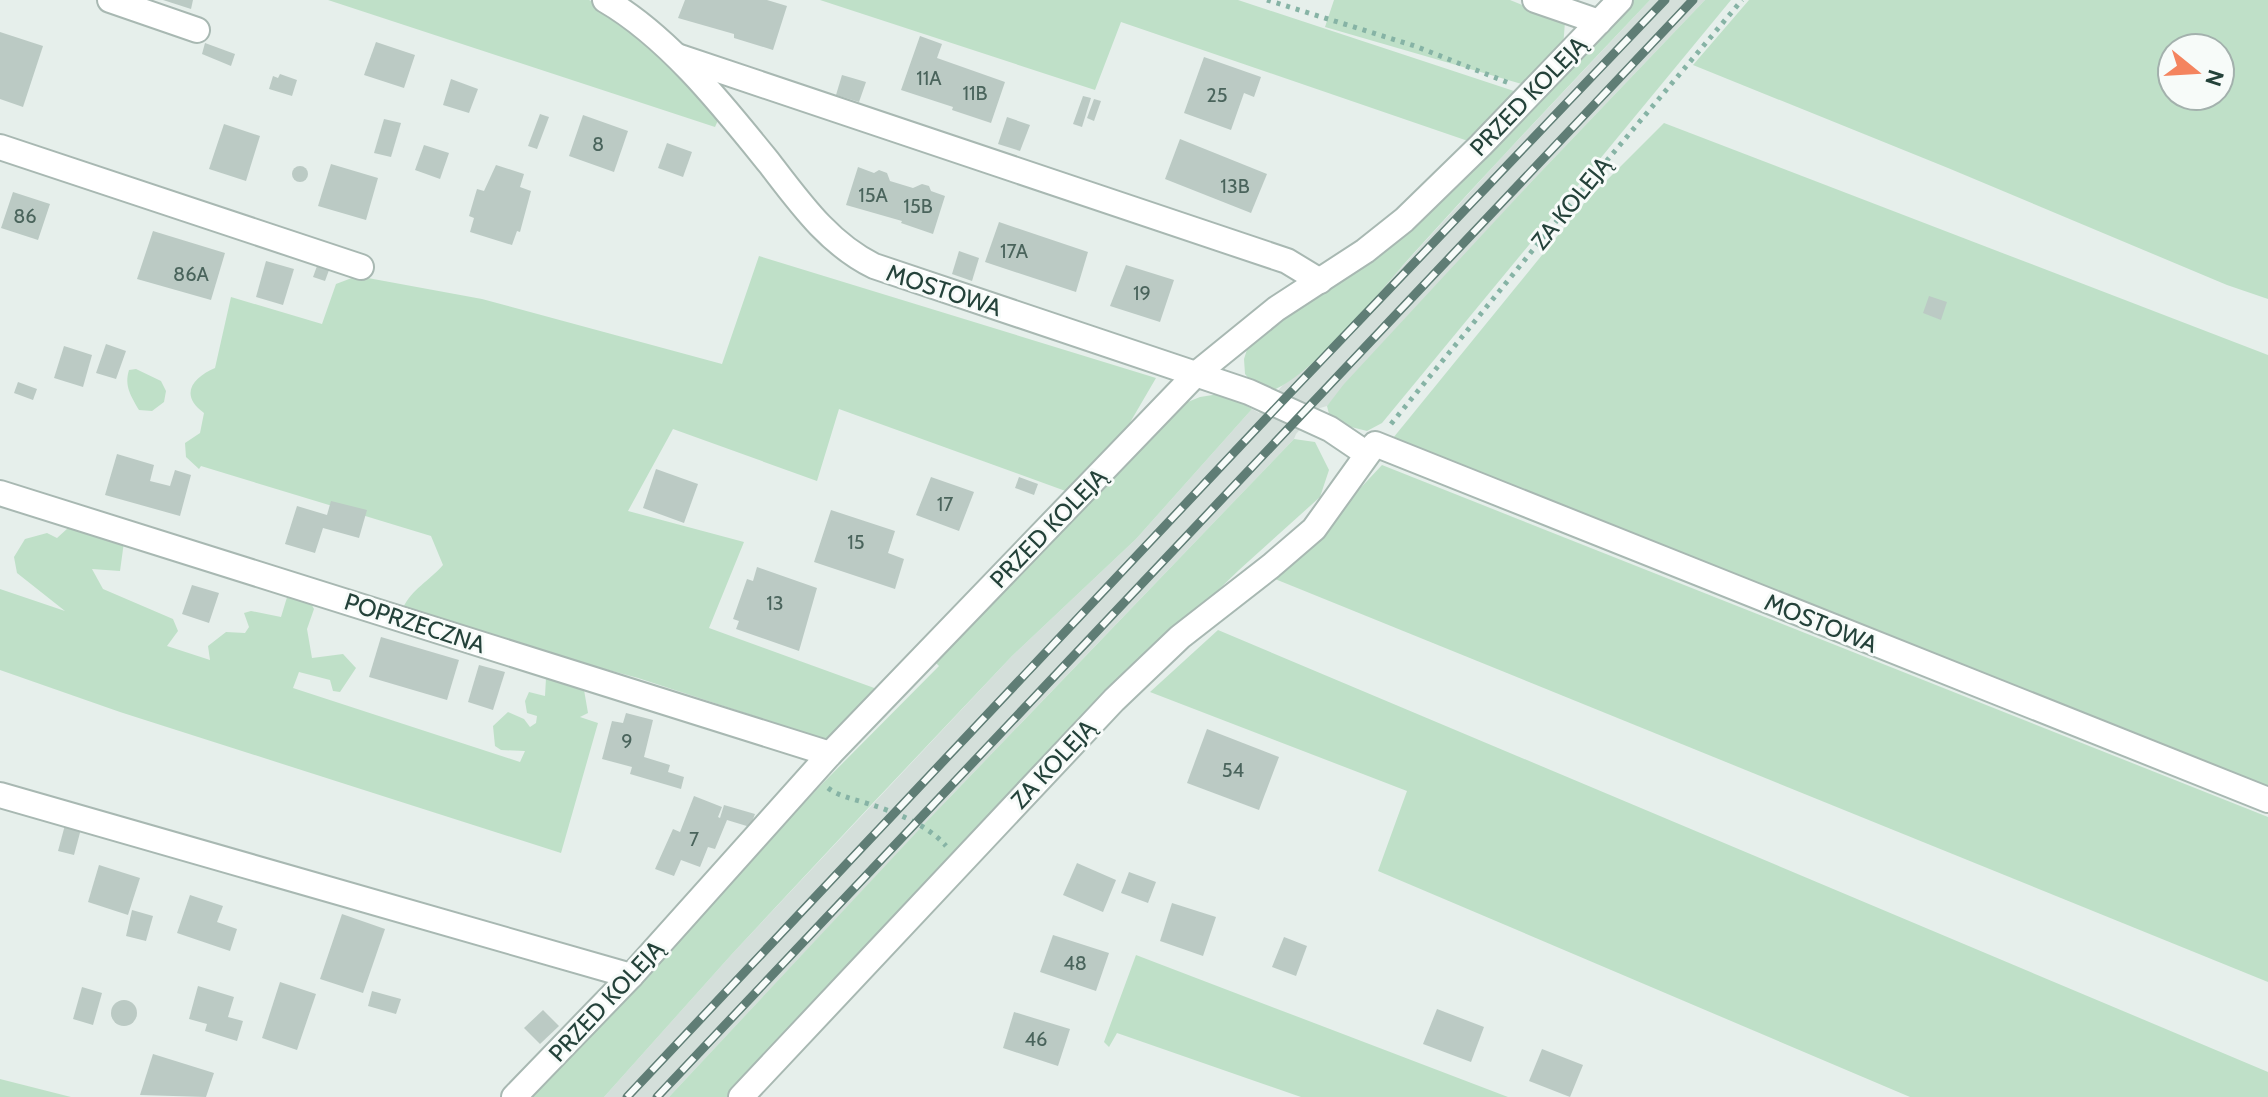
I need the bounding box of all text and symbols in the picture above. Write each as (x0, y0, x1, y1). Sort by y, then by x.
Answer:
street label: PRZED KOLEJĄ (1464, 29, 1593, 162)
north arrow (2156, 32, 2236, 112)
house number: 11A (916, 66, 942, 90)
text: N (2199, 66, 2230, 90)
house number: 11B (963, 81, 988, 105)
house number: 25 (1206, 83, 1228, 107)
house number: 8 (592, 132, 604, 156)
street label: ZA KOLEJĄ (1525, 150, 1618, 255)
house number: 13B (1220, 174, 1250, 198)
house number: 15A (858, 183, 889, 207)
house number: 15B (903, 194, 933, 218)
house number: 86 (13, 204, 37, 228)
house number: 17A (1000, 239, 1029, 263)
street label: MOSTOWA (883, 258, 1005, 322)
house number: 86A (173, 262, 210, 286)
house number: 19 (1133, 281, 1151, 305)
street label: PRZED KOLEJĄ (984, 461, 1113, 594)
house number: 17 (937, 492, 953, 516)
house number: 15 (847, 530, 865, 554)
street label: POPRZECZNA (341, 587, 489, 659)
street label: MOSTOWA (1760, 587, 1882, 659)
house number: 13 (766, 591, 784, 615)
street label: ZA KOLEJĄ (1005, 713, 1102, 814)
house number: 9 (621, 729, 633, 753)
house number: 54 (1222, 758, 1245, 782)
house number: 7 (689, 827, 699, 851)
street label: PRZED KOLEJĄ (542, 933, 670, 1068)
house number: 48 (1063, 951, 1087, 975)
house number: 46 (1025, 1027, 1047, 1051)

